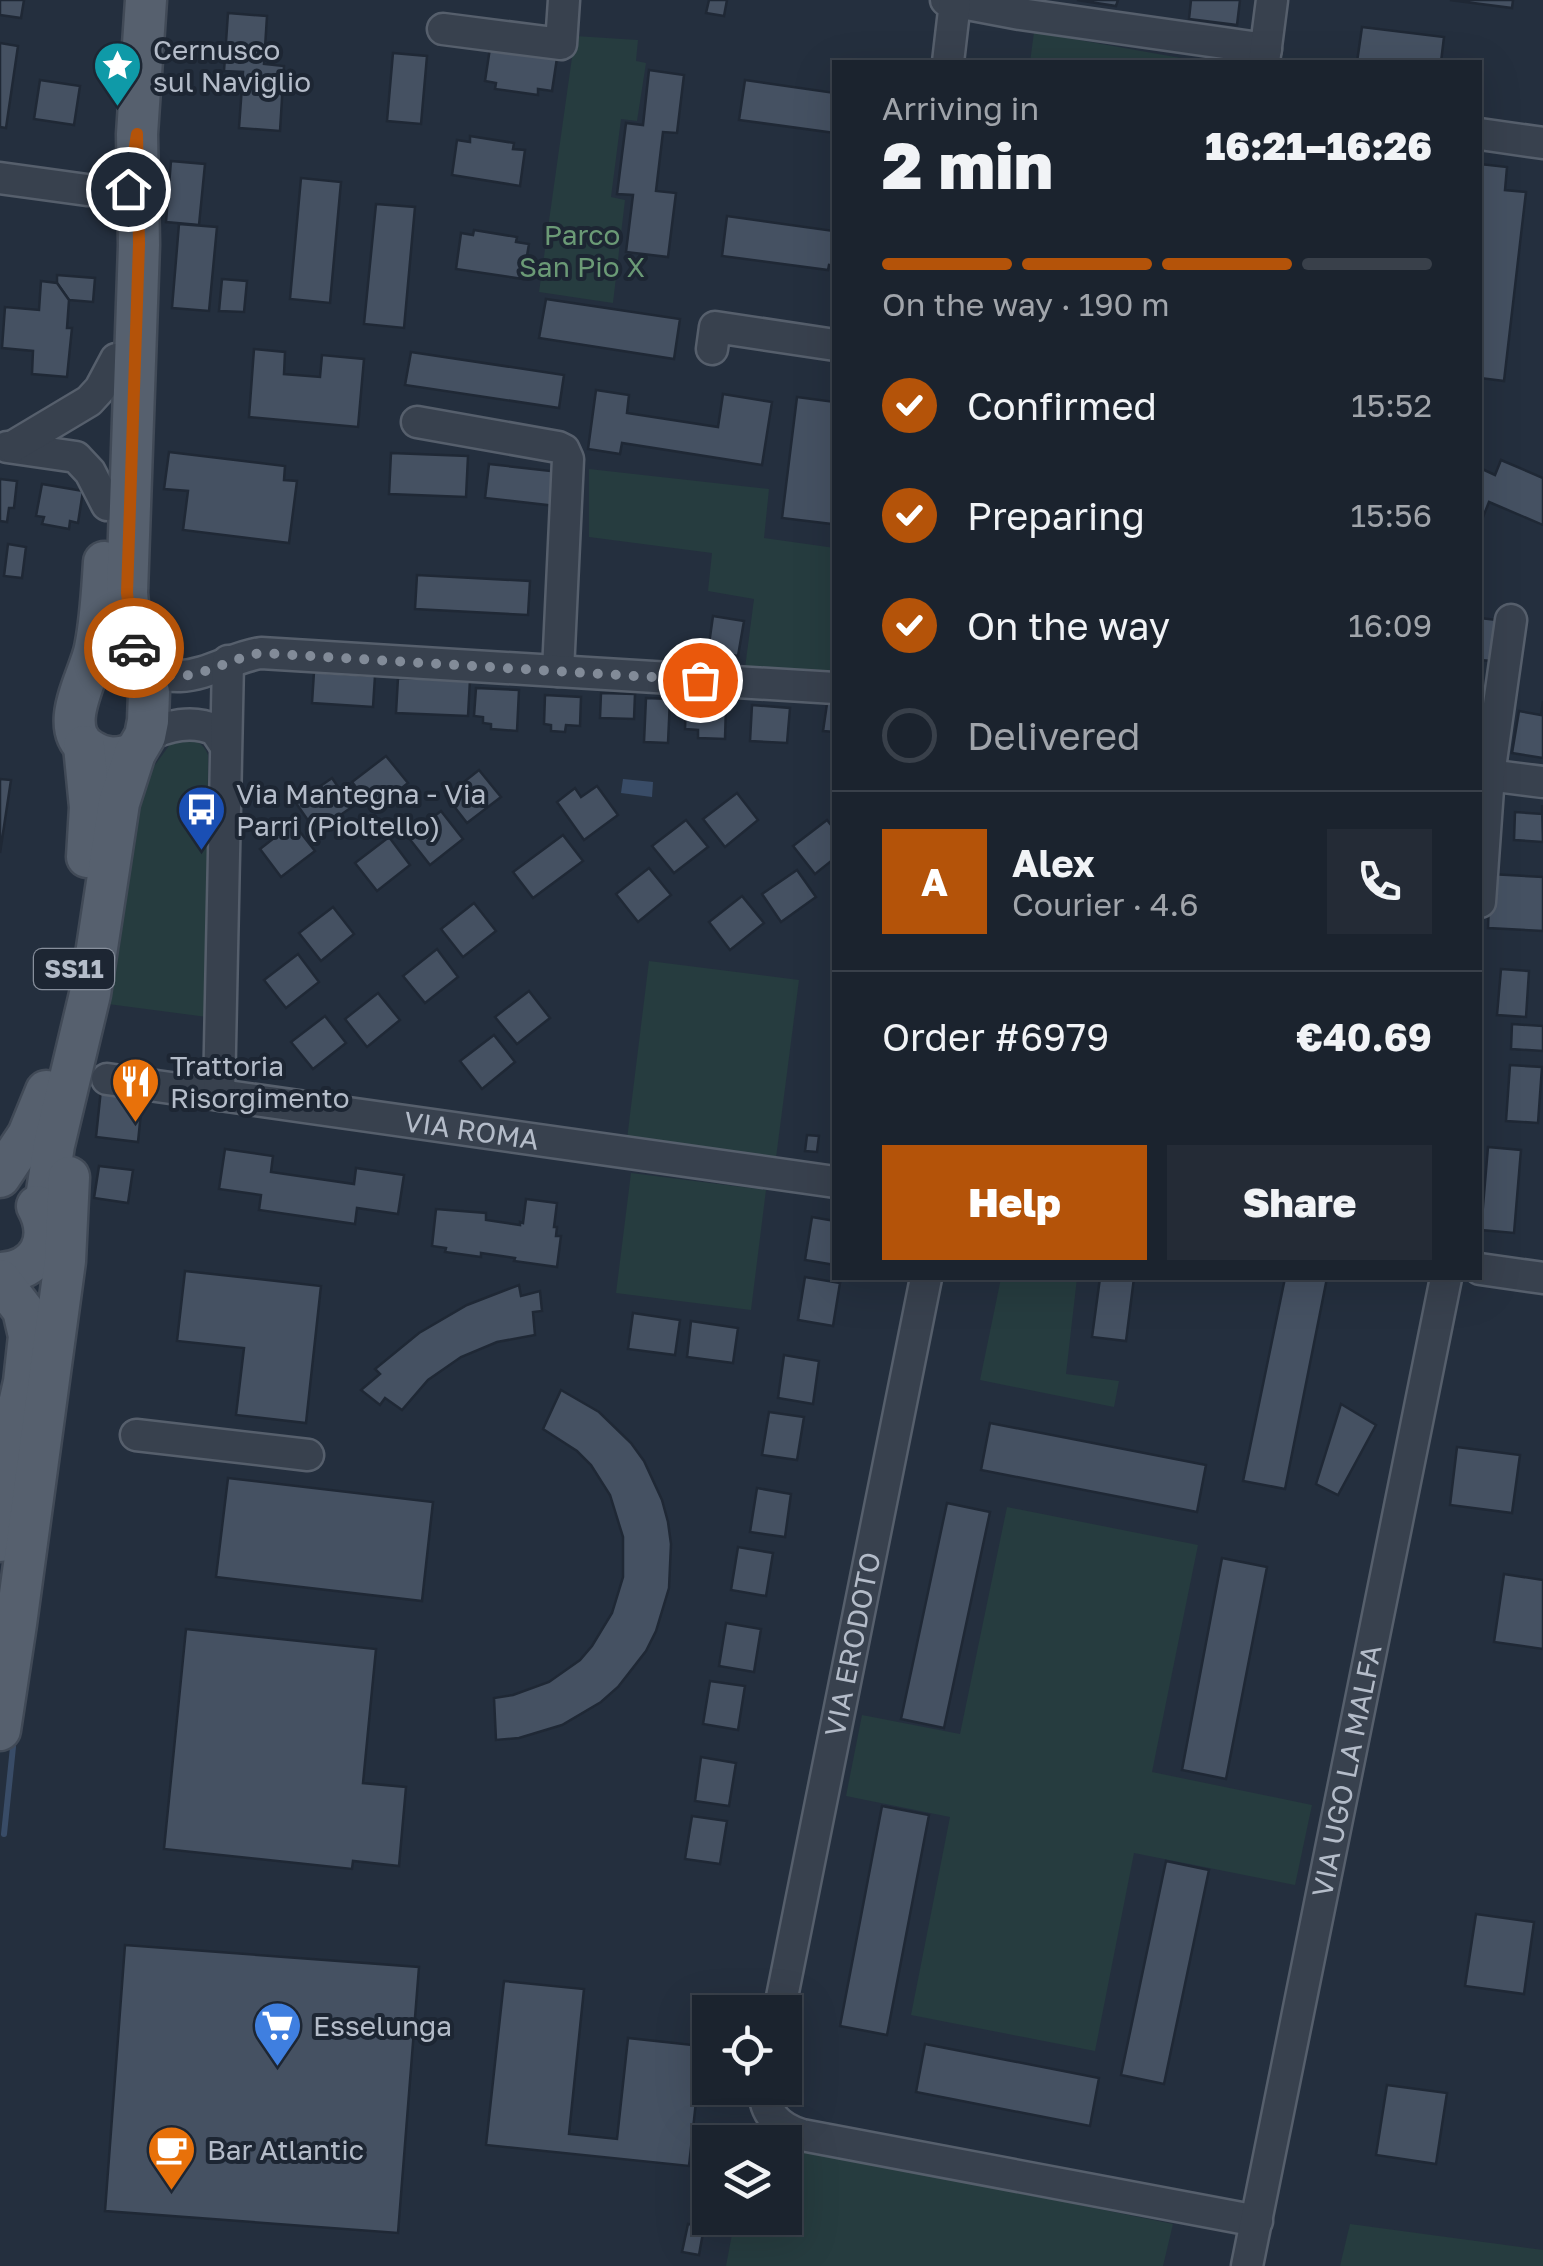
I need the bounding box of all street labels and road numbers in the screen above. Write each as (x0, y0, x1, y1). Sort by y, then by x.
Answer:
road number: SS11 (34, 949, 114, 989)
street label: VIA ROMA (402, 1104, 541, 1156)
street label: VIA ERODOTO (818, 1549, 887, 1739)
street label: VIA UGO LA MALFA (1305, 1642, 1388, 1900)

